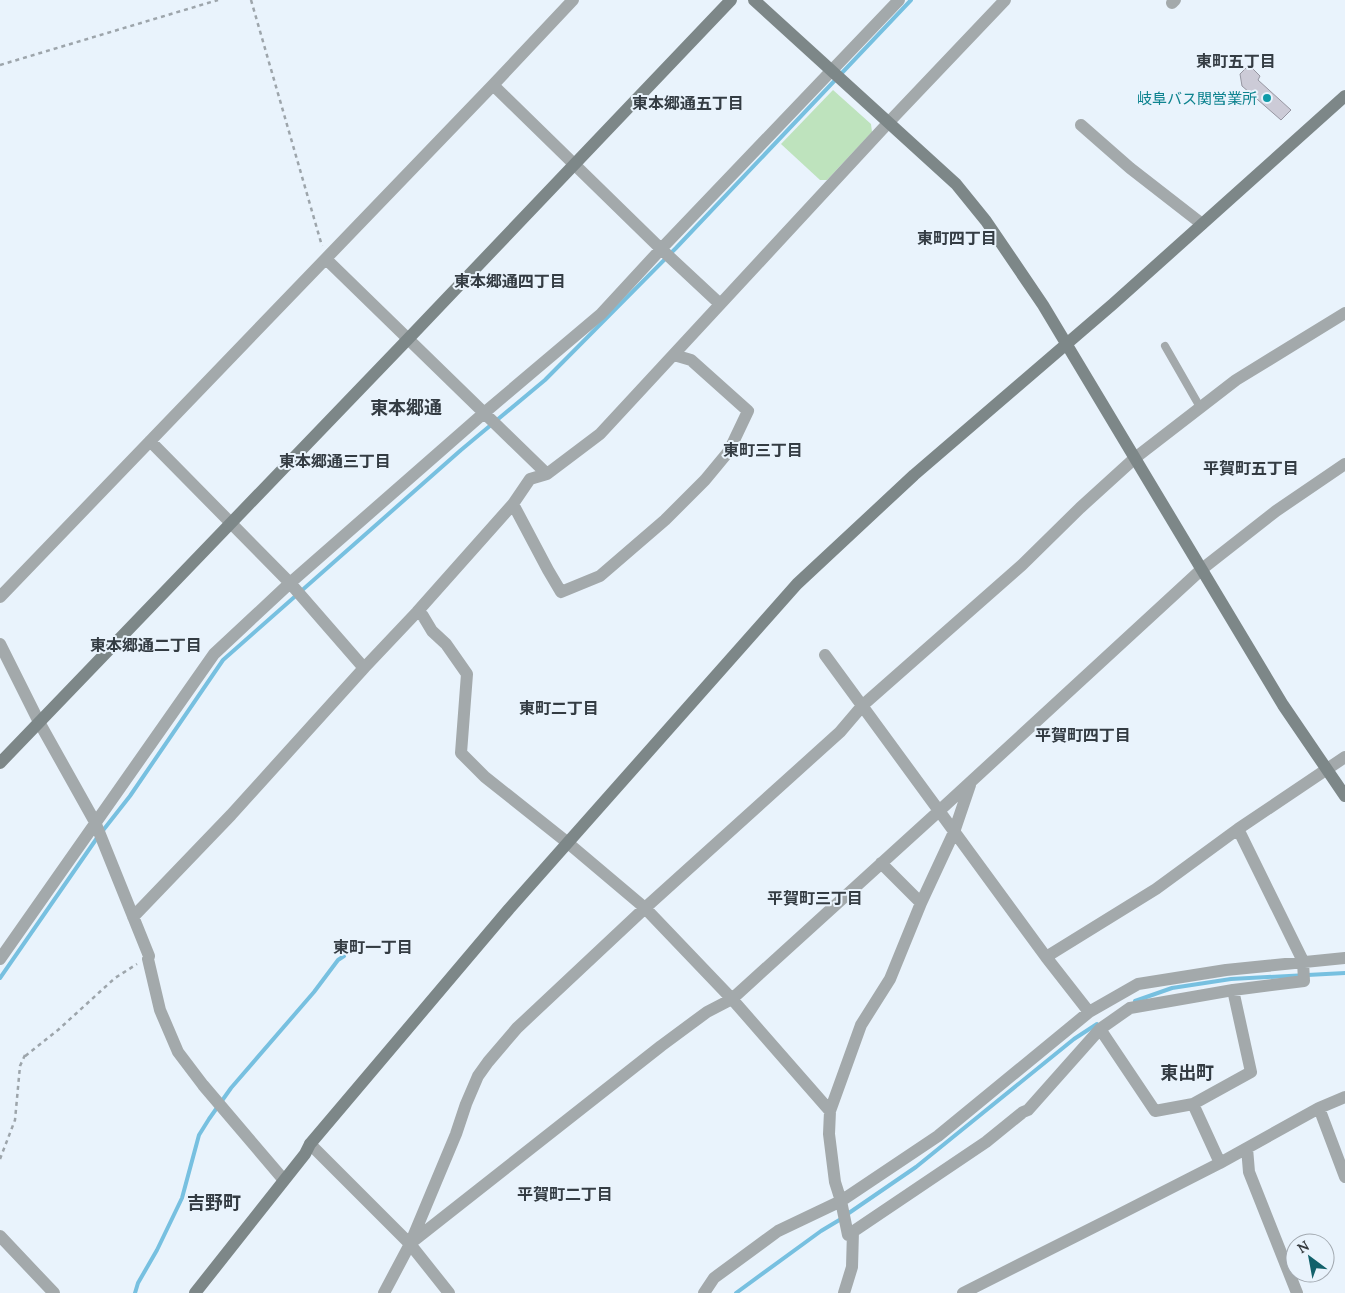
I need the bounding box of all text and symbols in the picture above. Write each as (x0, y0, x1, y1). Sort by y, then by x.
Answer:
district label: 東町五丁目 (1196, 51, 1276, 71)
place label: 岐阜バス関営業所 (1137, 89, 1257, 108)
marker: 岐阜バス関営業所 (1261, 92, 1273, 104)
district label: 東本郷通五丁目 (632, 93, 744, 113)
district label: 東町四丁目 (917, 228, 997, 248)
district label: 東本郷通四丁目 (454, 271, 566, 291)
district label: 東本郷通 (370, 396, 442, 419)
district label: 東町三丁目 (723, 440, 803, 460)
district label: 東本郷通三丁目 (279, 451, 391, 471)
district label: 平賀町五丁目 (1203, 458, 1299, 478)
district label: 東本郷通二丁目 (90, 635, 202, 655)
district label: 東町二丁目 (519, 698, 599, 718)
district label: 平賀町四丁目 (1035, 725, 1131, 745)
district label: 平賀町三丁目 (767, 888, 863, 908)
district label: 東町一丁目 (333, 937, 413, 957)
district label: 東出町 (1160, 1061, 1214, 1084)
district label: 平賀町二丁目 (517, 1184, 613, 1204)
district label: 吉野町 (187, 1191, 241, 1214)
north arrow (1285, 1233, 1335, 1283)
text: N (1294, 1236, 1313, 1257)

